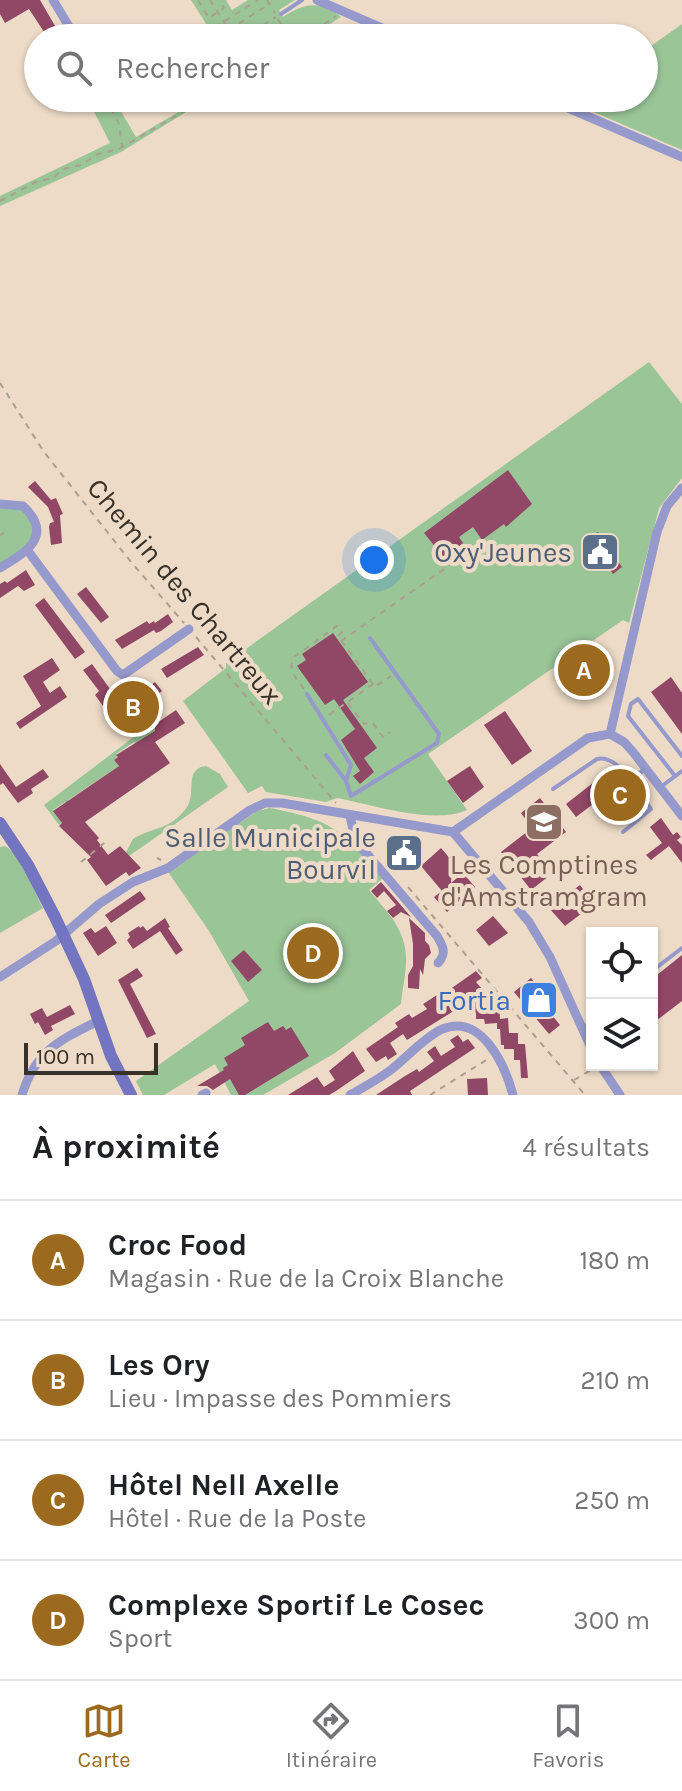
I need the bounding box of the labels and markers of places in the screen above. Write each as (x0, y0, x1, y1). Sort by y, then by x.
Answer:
public building icon: Oxy'Jeunes (579, 531, 621, 573)
place label: Oxy'Jeunes (434, 536, 572, 569)
pin: A (558, 640, 610, 700)
pin: B (107, 677, 159, 737)
pin: C (594, 765, 646, 825)
school or university icon: Les Comptines d'Amstramgram (523, 801, 565, 843)
place label: Salle Municipale Bourvil (164, 821, 376, 886)
public building icon: Salle Municipale Bourvil (383, 832, 425, 874)
place label: Les Comptines d'Amstramgram (440, 848, 648, 913)
pin: D (287, 923, 339, 983)
shop icon: Fortia (518, 979, 560, 1021)
place label: Fortia (437, 984, 511, 1017)

